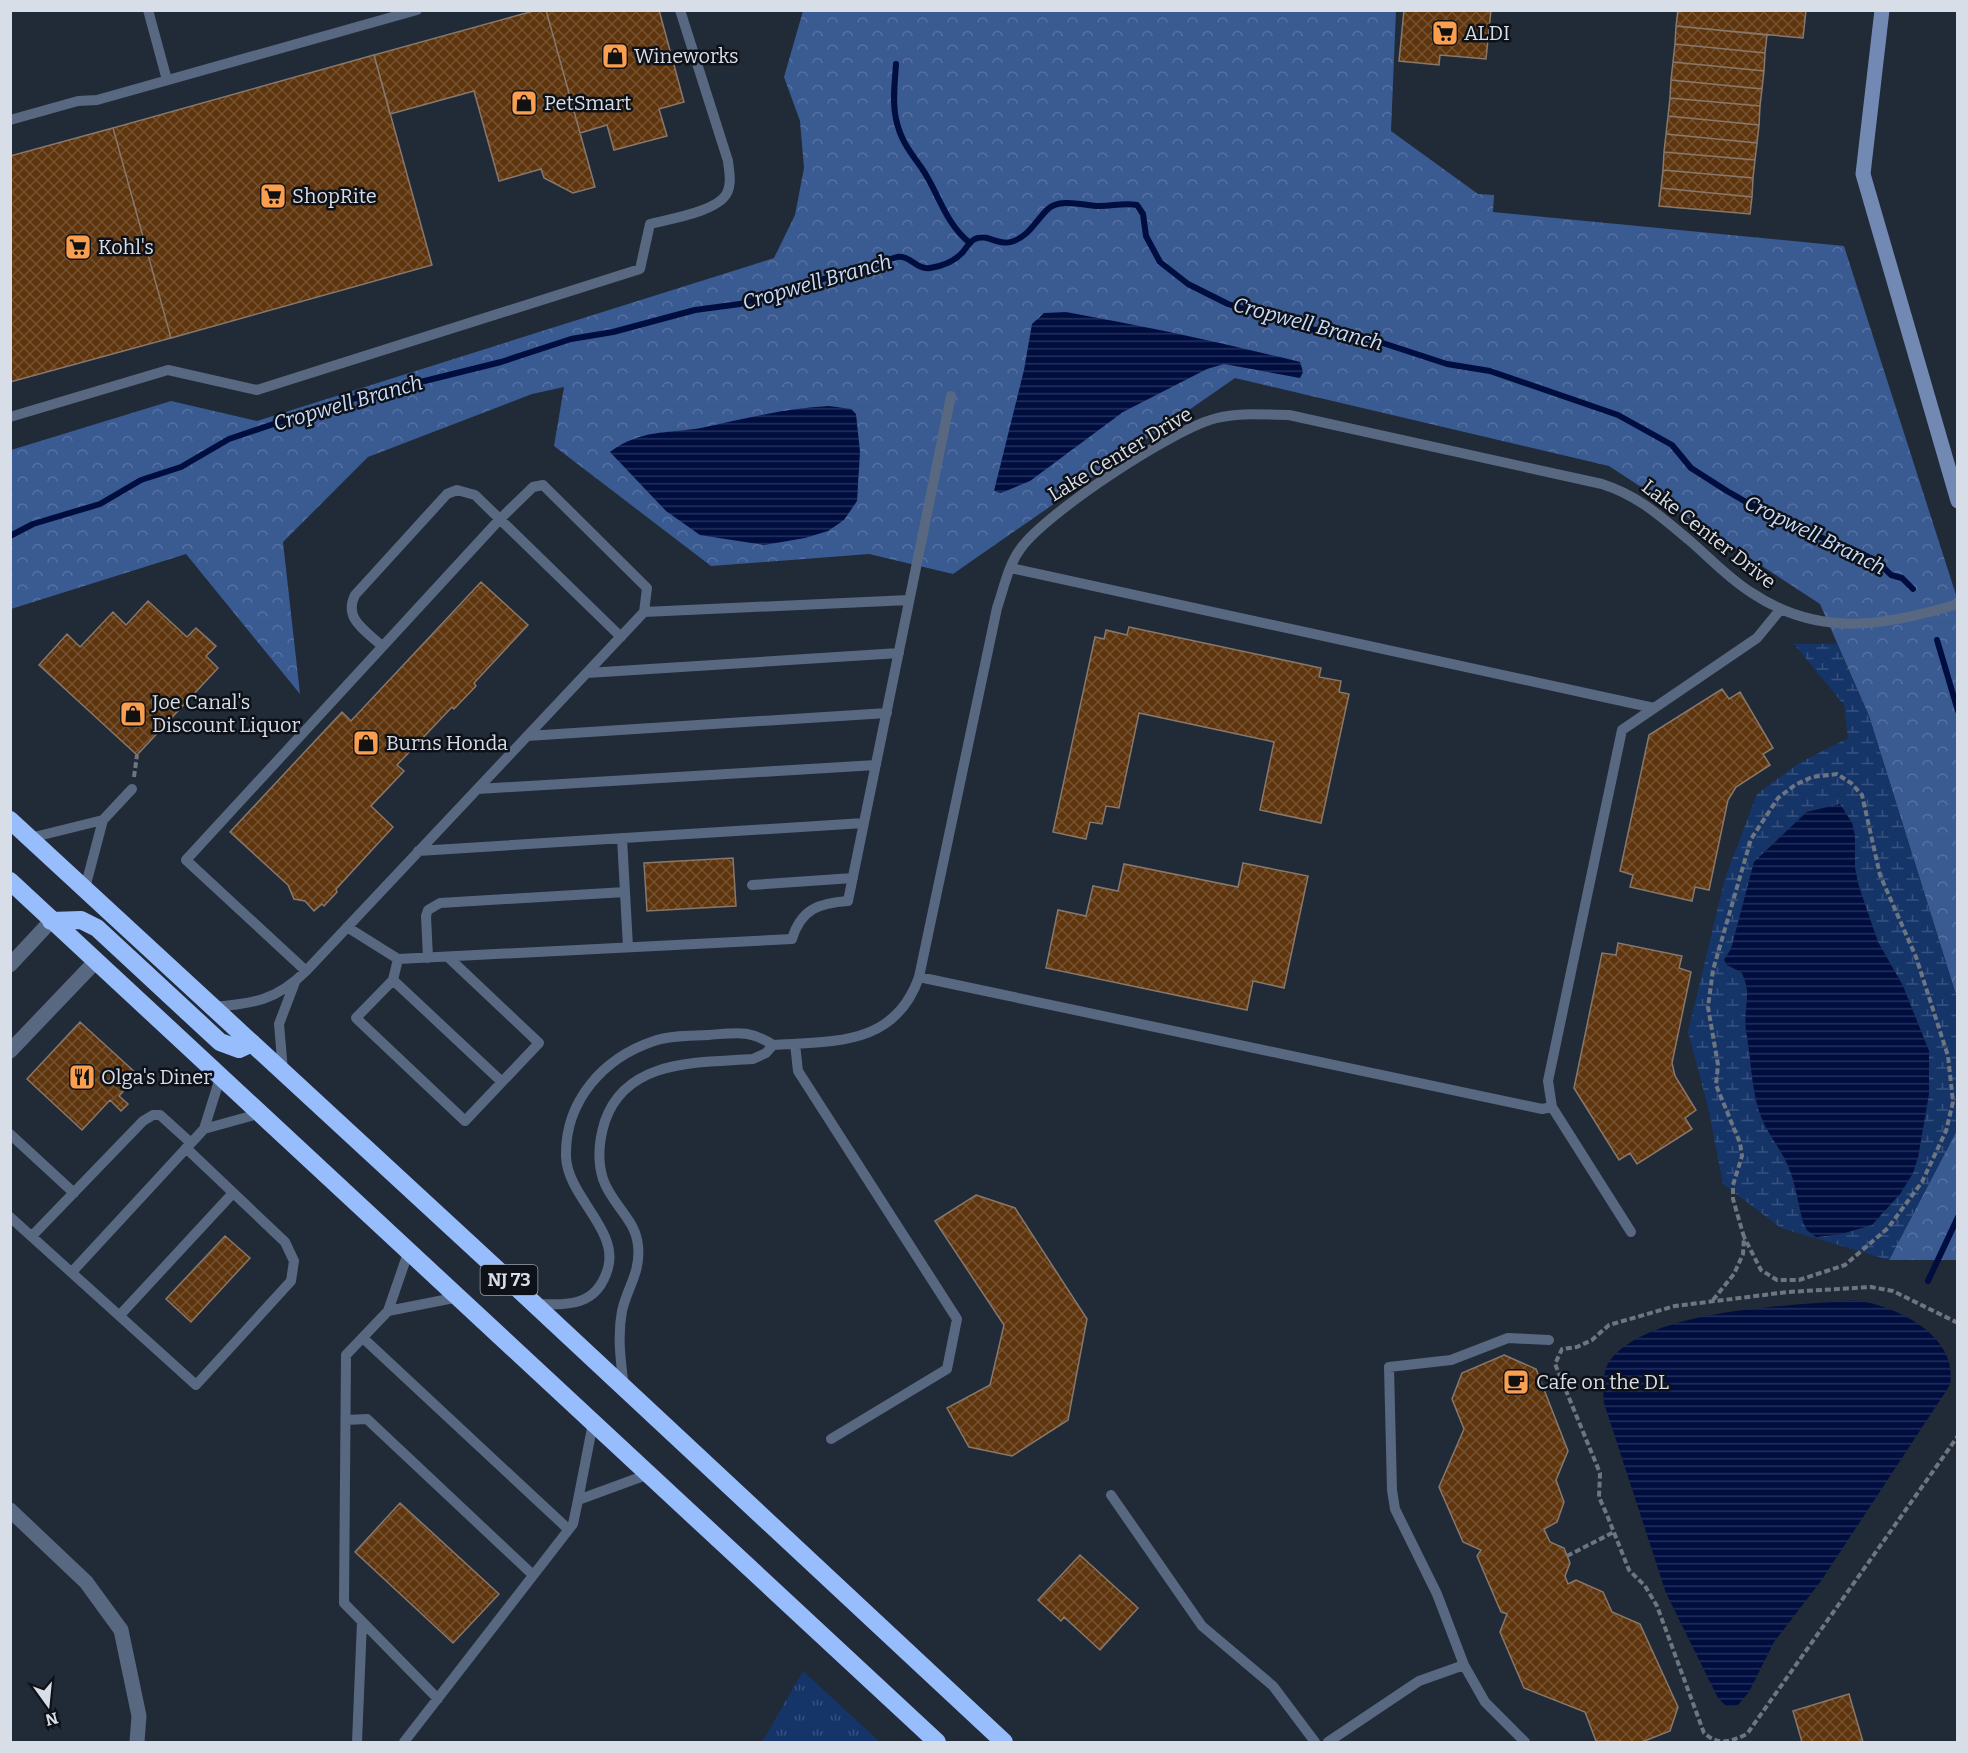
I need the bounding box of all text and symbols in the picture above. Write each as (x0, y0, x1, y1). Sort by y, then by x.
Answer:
supermarket icon: ALDI (1430, 18, 1460, 48)
place label: ALDI (1464, 21, 1510, 45)
shop icon: Wineworks (600, 41, 630, 71)
place label: Wineworks (634, 44, 739, 68)
shop icon: PetSmart (509, 88, 539, 118)
place label: PetSmart (544, 91, 631, 115)
supermarket icon: ShopRite (258, 181, 288, 211)
place label: ShopRite (292, 184, 377, 208)
supermarket icon: Kohl's (63, 232, 93, 262)
place label: Kohl's (98, 235, 154, 259)
water label: Cropwell Branch (739, 248, 895, 316)
water label: Cropwell Branch (1230, 291, 1386, 357)
water label: Cropwell Branch (270, 369, 426, 437)
street label: Lake Center Drive (1044, 402, 1196, 506)
street label: Lake Center Drive (1637, 474, 1781, 594)
water label: Cropwell Branch (1740, 490, 1890, 580)
place label: Joe Canal's Discount Liquor (151, 690, 300, 737)
shop icon: Joe Canal's Discount Liquor (118, 699, 148, 729)
shop icon: Burns Honda (351, 728, 381, 758)
place label: Burns Honda (386, 731, 508, 755)
restaurant icon: Olga's Diner (67, 1062, 97, 1092)
place label: Olga's Diner (101, 1065, 212, 1089)
road number: NJ 73 (480, 1265, 538, 1295)
cafe icon: Cafe on the DL (1501, 1367, 1531, 1397)
place label: Cafe on the DL (1536, 1370, 1669, 1394)
north arrow (18, 1675, 78, 1735)
text: N (43, 1708, 60, 1730)

